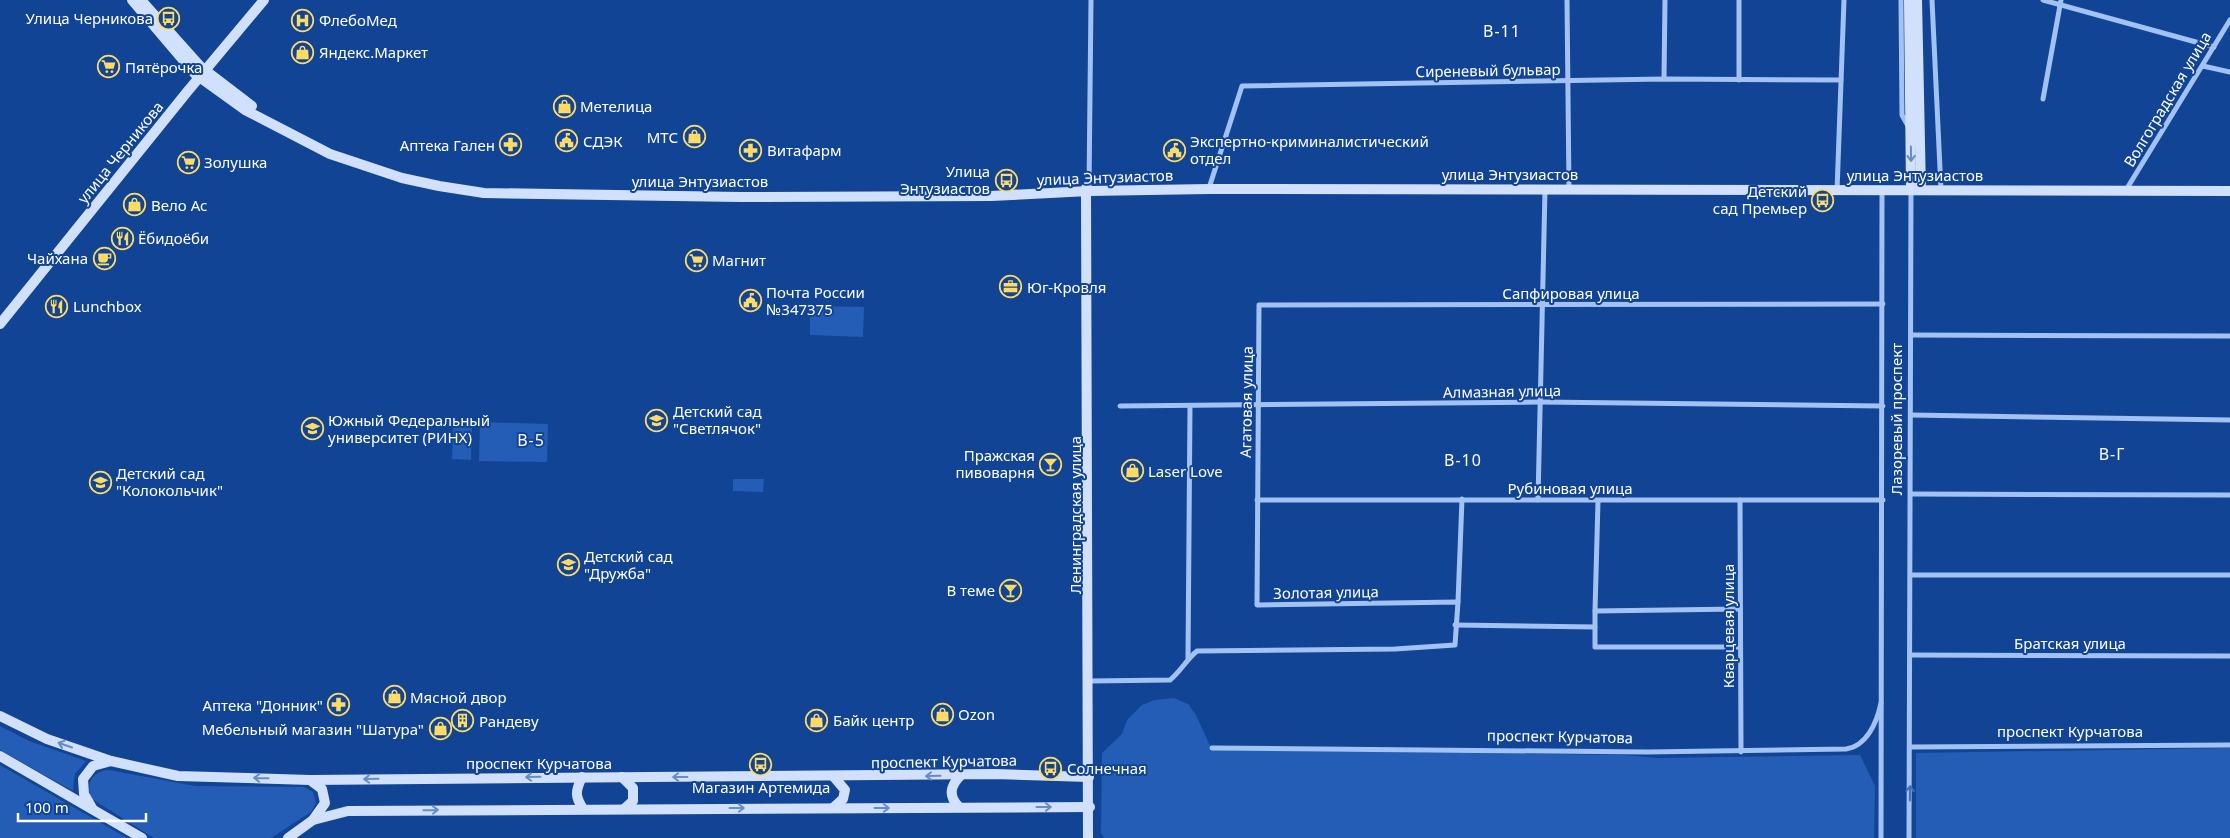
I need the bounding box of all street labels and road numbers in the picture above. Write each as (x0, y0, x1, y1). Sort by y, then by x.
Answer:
street label: Волгоградская улица (2119, 28, 2215, 170)
street label: Сиреневый бульвар (1415, 59, 1561, 81)
street label: улица Черникова (73, 97, 167, 207)
street label: улица Энтузиастов (1442, 164, 1578, 184)
street label: улица Энтузиастов (1036, 165, 1174, 189)
street label: улица Энтузиастов (1847, 165, 1983, 185)
street label: улица Энтузиастов (632, 171, 768, 191)
street label: Сапфировая улица (1502, 283, 1640, 303)
street label: Лазоревый проспект (1886, 343, 1906, 495)
street label: Агатовая улица (1235, 346, 1257, 458)
street label: Алмазная улица (1443, 380, 1561, 402)
street label: Ленинградская улица (1065, 436, 1085, 594)
street label: Рубиновая улица (1508, 478, 1632, 498)
street label: Кварцевая улица (1718, 564, 1738, 688)
street label: Золотая улица (1273, 581, 1379, 603)
street label: Братская улица (2014, 633, 2126, 653)
street label: проспект Курчатова (1997, 721, 2143, 741)
street label: проспект Курчатова (1487, 725, 1633, 747)
street label: проспект Курчатова (871, 750, 1017, 772)
street label: проспект Курчатова (466, 753, 612, 773)

